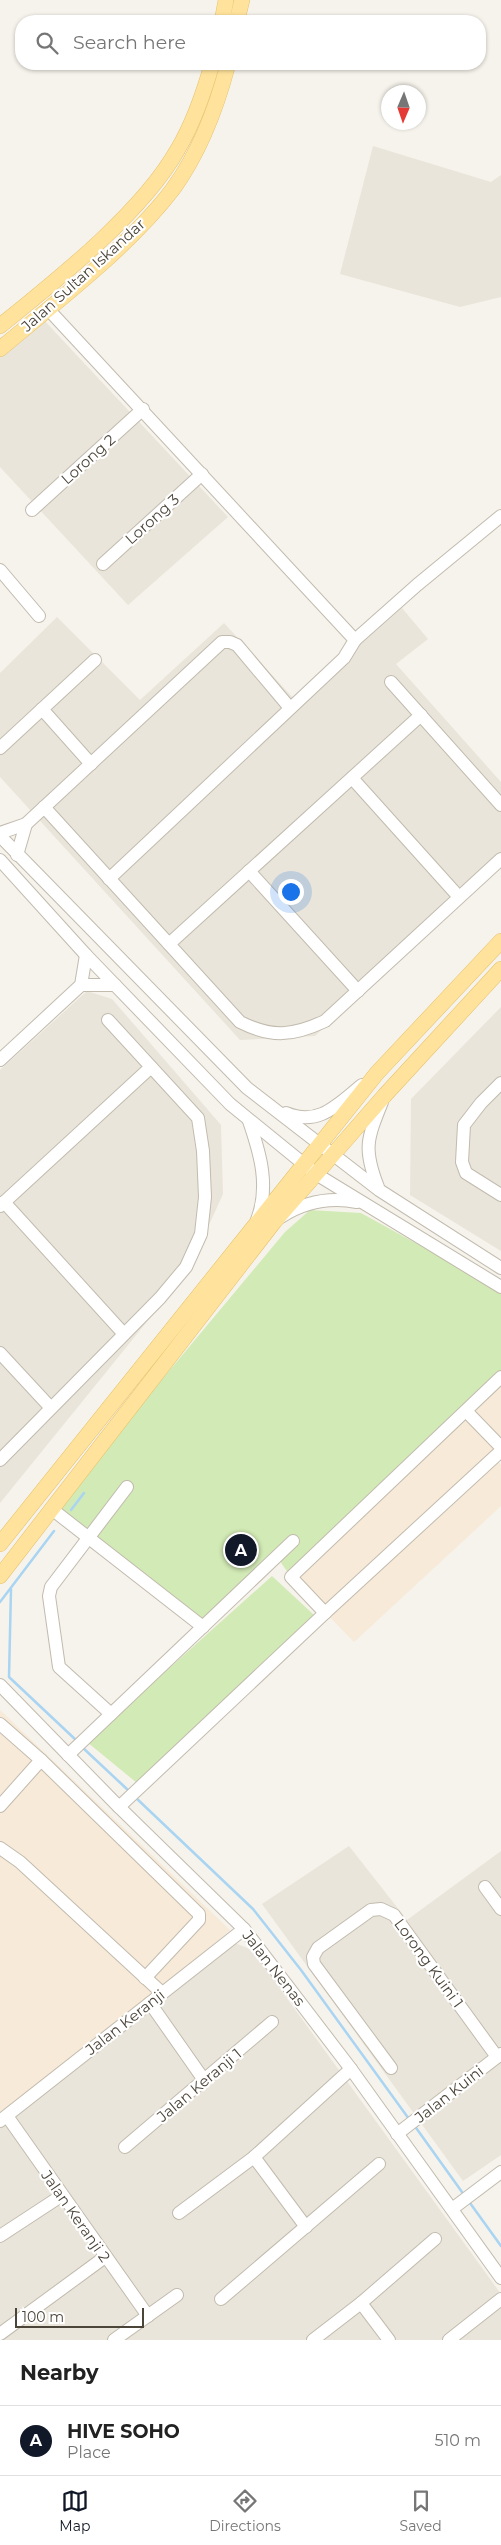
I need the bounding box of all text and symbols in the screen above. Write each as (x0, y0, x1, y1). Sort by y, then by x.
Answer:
search box (15, 15, 486, 70)
icon: search (33, 29, 61, 57)
text: Search here (73, 31, 186, 54)
north arrow (381, 85, 426, 130)
street label: Jalan Sultan Iskandar (16, 214, 149, 336)
street label: Lorong 2 (57, 430, 119, 488)
street label: Lorong 3 (121, 490, 183, 548)
your location (278, 879, 304, 905)
pin: A (225, 1531, 257, 1569)
street label: Lorong Kuini 1 (390, 1915, 468, 2011)
street label: Jalan Nenas (238, 1926, 309, 2010)
street label: Jalan Keranji (81, 1985, 168, 2059)
street label: Jalan Keranji 1 (152, 2044, 245, 2127)
street label: Jalan Kuini (410, 2061, 487, 2127)
street label: Jalan Keranji 2 (37, 2166, 115, 2266)
scale bar (15, 2305, 144, 2328)
text: 100 m (22, 2308, 64, 2326)
text: Nearby (20, 2360, 99, 2385)
text: HIVE SOHO (67, 2420, 180, 2443)
text: A (30, 2431, 42, 2450)
text: 510 m (434, 2431, 481, 2450)
text: Place (67, 2443, 111, 2462)
tab: Map (59, 2487, 90, 2535)
tab: Directions (209, 2487, 281, 2535)
tab: Saved (400, 2487, 442, 2535)

